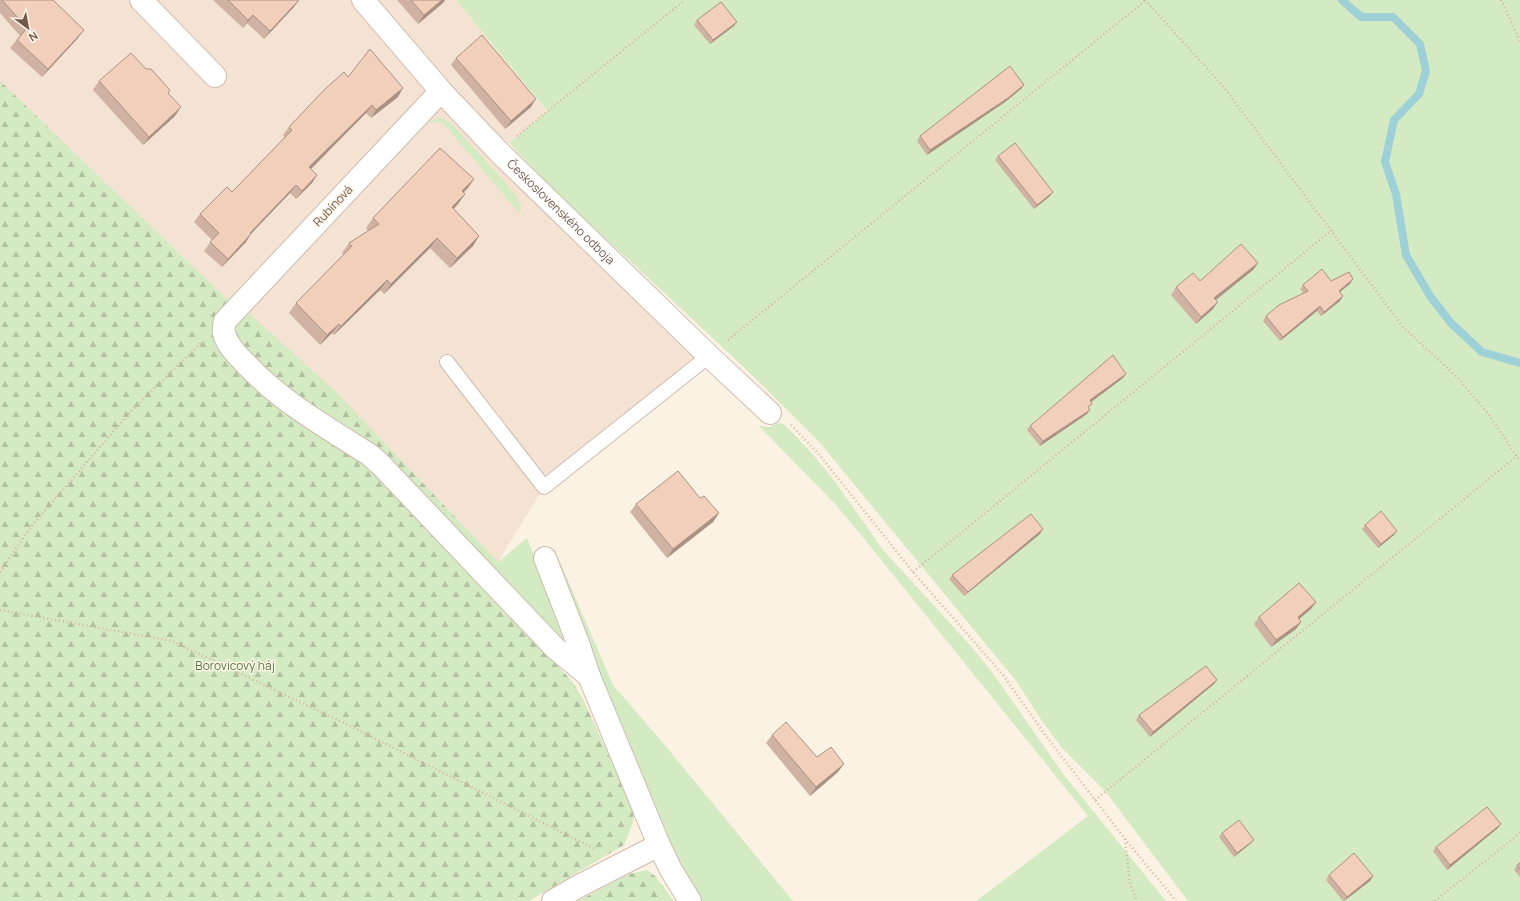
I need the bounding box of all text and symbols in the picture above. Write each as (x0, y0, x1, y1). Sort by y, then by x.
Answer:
north arrow (8, 8, 48, 48)
text: N (26, 28, 41, 45)
street label: Československého odboja (503, 155, 619, 268)
street label: Rubínová (309, 181, 356, 230)
park label: Borovicový háj (195, 657, 275, 674)

